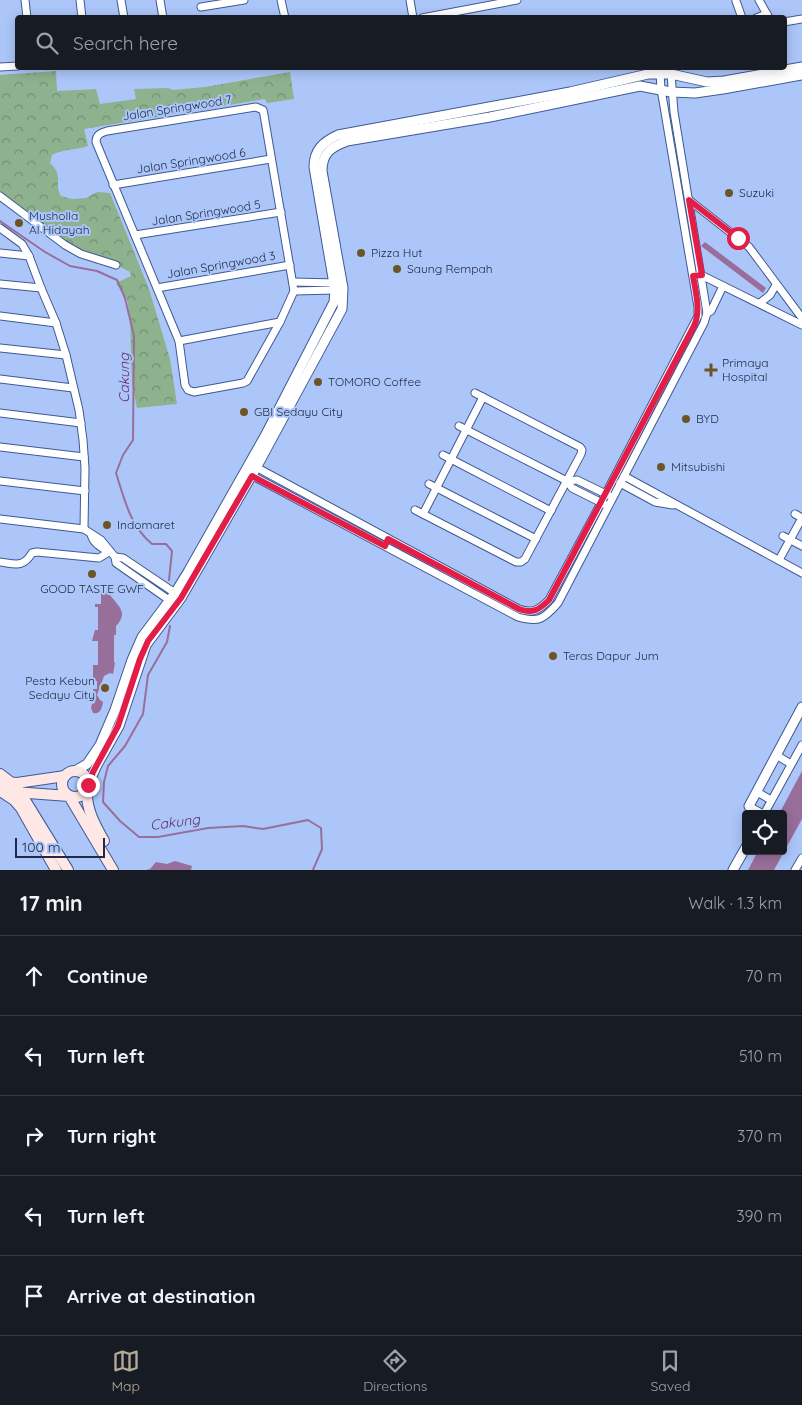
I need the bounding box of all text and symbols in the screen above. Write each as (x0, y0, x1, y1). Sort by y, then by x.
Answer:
search box (15, 15, 787, 70)
icon: search (33, 29, 61, 57)
text: Search here (73, 31, 178, 55)
street label: Jalan Springwood 7 (121, 91, 233, 124)
street label: Jalan Springwood 6 (135, 144, 247, 177)
place label: Suzuki (739, 185, 774, 200)
marker: Suzuki (723, 187, 735, 199)
street label: Jalan Springwood 5 (150, 196, 262, 229)
place label: Musholla Al Hidayah (29, 208, 89, 237)
marker: Musholla Al Hidayah (13, 217, 25, 229)
route start (727, 227, 750, 250)
place label: Pizza Hut (371, 245, 422, 260)
marker: Pizza Hut (355, 247, 367, 259)
street label: Jalan Springwood 3 (165, 248, 277, 281)
place label: Saung Rempah (407, 261, 493, 276)
marker: Saung Rempah (391, 263, 403, 275)
water label: Cakung (115, 352, 133, 403)
place label: Primaya Hospital (722, 355, 769, 384)
marker: Primaya Hospital (704, 363, 718, 377)
place label: TOMORO Coffee (328, 374, 421, 389)
marker: TOMORO Coffee (312, 376, 324, 388)
place label: GBI Sedayu City (254, 404, 343, 419)
marker: GBI Sedayu City (238, 406, 250, 418)
place label: BYD (696, 411, 719, 426)
marker: BYD (680, 413, 692, 425)
place label: Mitsubishi (671, 459, 725, 474)
marker: Mitsubishi (655, 461, 667, 473)
place label: Indomaret (117, 517, 175, 532)
marker: Indomaret (101, 519, 113, 531)
marker: GOOD TASTE GWF (86, 568, 98, 580)
place label: GOOD TASTE GWF (40, 581, 144, 596)
place label: Teras Dapur Jum (563, 648, 659, 663)
marker: Teras Dapur Jum (547, 650, 559, 662)
place label: Pesta Kebun Sedayu City (25, 673, 95, 702)
marker: Pesta Kebun Sedayu City (99, 682, 111, 694)
route end (77, 774, 100, 797)
water label: Cakung (149, 810, 202, 834)
map controls (742, 810, 787, 855)
button: locate (742, 810, 787, 855)
scale bar (15, 835, 105, 858)
text: 100 m (22, 838, 60, 856)
text: 17 min (20, 890, 82, 916)
text: Walk · 1.3 km (688, 893, 782, 913)
icon: ahead (20, 962, 48, 990)
text: Continue (67, 964, 148, 988)
text: 70 m (745, 966, 782, 986)
icon: left (20, 1042, 48, 1070)
text: Turn left (67, 1044, 145, 1068)
text: 510 m (739, 1046, 782, 1066)
icon: right (20, 1122, 48, 1150)
text: Turn right (67, 1124, 156, 1148)
text: 370 m (737, 1126, 782, 1146)
icon: left (20, 1202, 48, 1230)
text: Turn left (67, 1204, 145, 1228)
text: 390 m (736, 1206, 782, 1226)
icon: arrive (20, 1282, 48, 1310)
text: Arrive at destination (67, 1284, 256, 1308)
tab: Map (112, 1347, 140, 1395)
tab: Directions (363, 1347, 427, 1395)
tab: Saved (650, 1347, 690, 1395)

